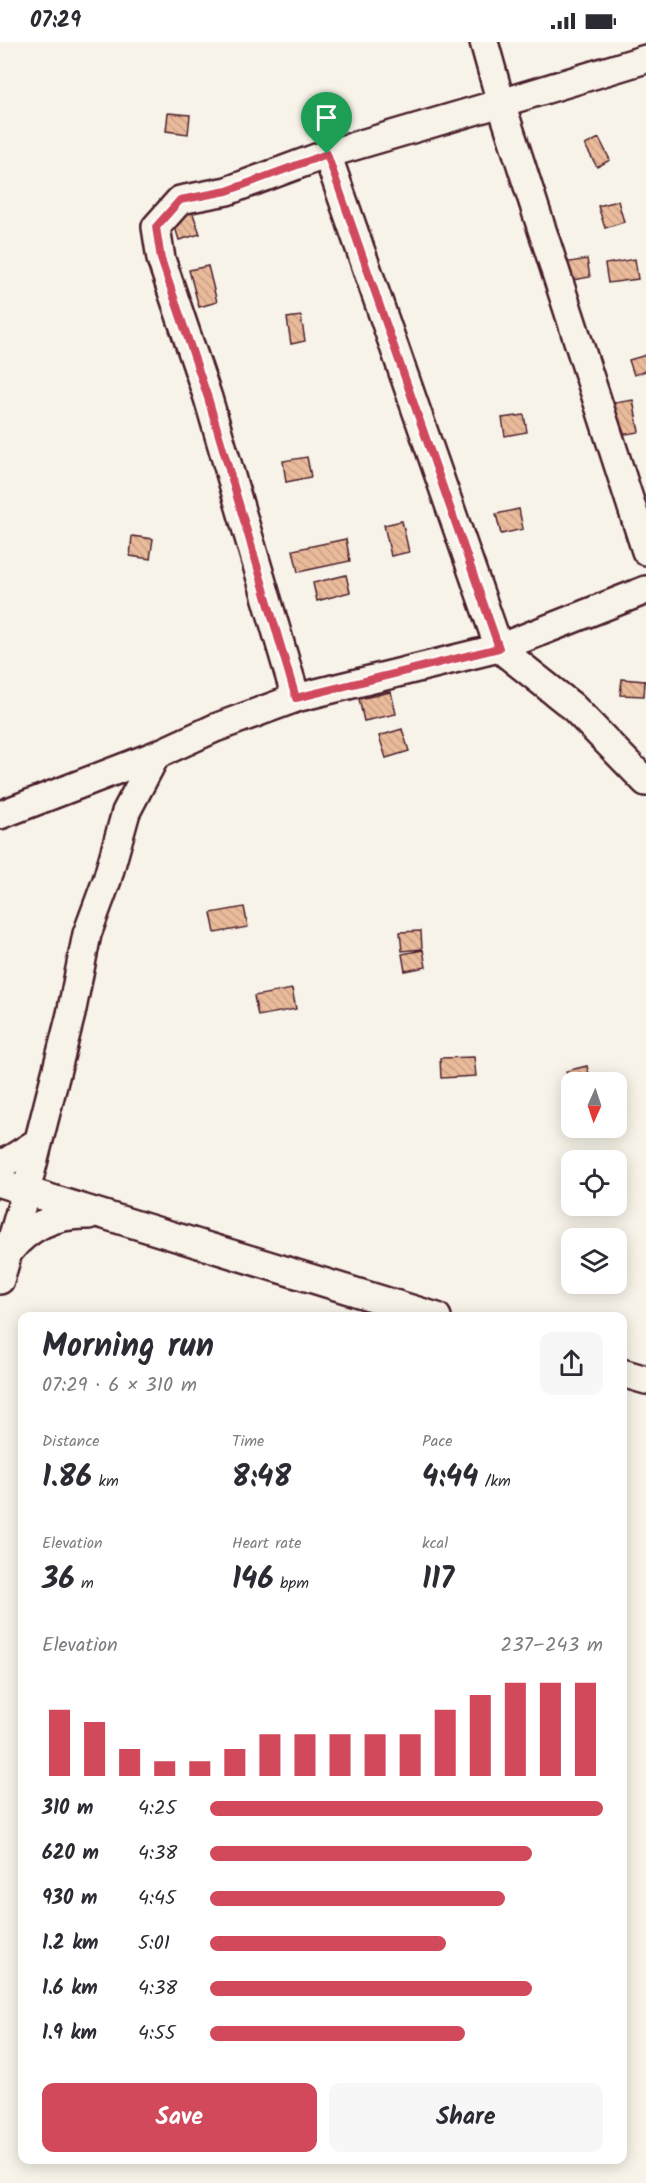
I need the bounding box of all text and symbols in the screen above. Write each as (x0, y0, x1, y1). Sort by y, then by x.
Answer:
text: 07:29 (30, 4, 81, 39)
pin (301, 92, 352, 154)
icon: arrive (310, 101, 343, 134)
north arrow (561, 1072, 627, 1138)
map controls (561, 1072, 627, 1294)
button: locate (561, 1150, 627, 1216)
button: layers (561, 1228, 627, 1294)
text: Morning run (42, 1321, 214, 1374)
button: share (540, 1332, 603, 1395)
text: 07:29 · 6 × 310 m (42, 1370, 197, 1402)
text: Distance (42, 1429, 100, 1454)
text: Time (232, 1429, 264, 1454)
text: Pace (422, 1429, 453, 1454)
text: 1.86 (42, 1454, 92, 1502)
text: 8:48 (232, 1454, 291, 1502)
text: 4:44 (422, 1454, 478, 1502)
text: km (92, 1469, 119, 1494)
text: /km (478, 1469, 511, 1494)
text: Elevation (42, 1531, 103, 1556)
text: Heart rate (232, 1531, 302, 1556)
text: kcal (422, 1531, 448, 1556)
text: 36 (42, 1556, 75, 1604)
text: 146 (232, 1556, 274, 1604)
text: 117 (422, 1556, 454, 1604)
text: m (75, 1571, 94, 1596)
text: bpm (274, 1571, 309, 1596)
text: Elevation (42, 1630, 118, 1662)
text: 237–243 m (501, 1630, 603, 1662)
text: 310 m (42, 1793, 93, 1825)
text: 4:25 (138, 1793, 176, 1825)
text: 620 m (42, 1838, 99, 1870)
text: 4:38 (138, 1838, 177, 1870)
text: 930 m (42, 1883, 97, 1915)
text: 4:45 (138, 1883, 176, 1915)
text: 1.2 km (42, 1928, 98, 1960)
text: 5:01 (138, 1928, 170, 1960)
text: 1.6 km (42, 1973, 98, 2005)
text: 4:38 (138, 1973, 177, 2005)
text: 1.9 km (42, 2018, 97, 2050)
text: 4:55 (138, 2018, 175, 2050)
button: Save (42, 2083, 317, 2152)
button: Share (329, 2083, 603, 2152)

